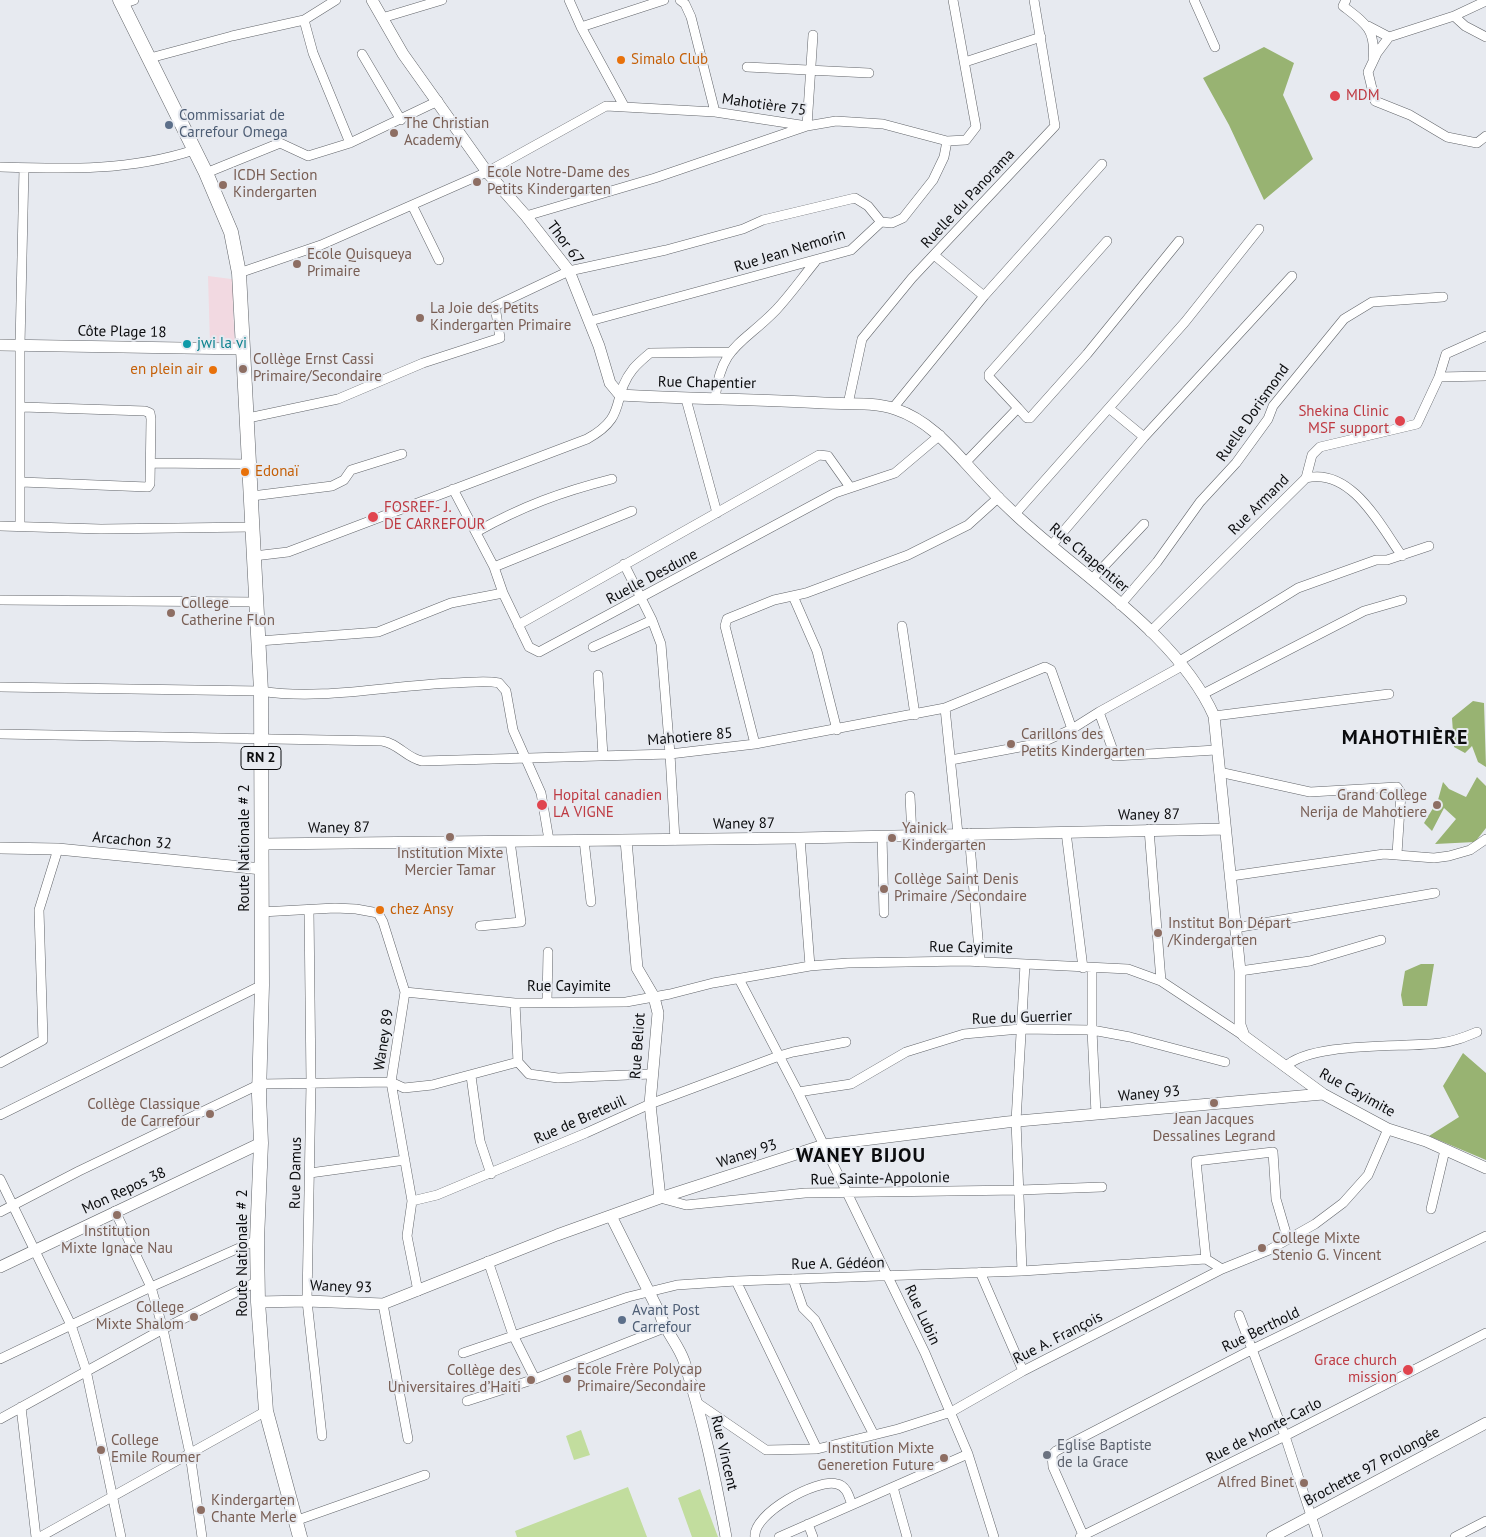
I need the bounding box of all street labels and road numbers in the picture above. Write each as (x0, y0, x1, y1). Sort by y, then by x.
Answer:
street label: Mahotière 75 (720, 90, 808, 120)
street label: Ruelle du Panorama (918, 146, 1018, 252)
street label: Thor 67 (543, 218, 587, 268)
street label: Rue Jean Nemorin (732, 226, 848, 276)
street label: Côte Plage 18 (77, 322, 167, 342)
street label: Ruelle Dorismond (1213, 361, 1293, 465)
street label: Rue Chapentier (658, 373, 756, 393)
street label: Rue Armand (1225, 471, 1293, 539)
street label: Rue Chapentier (1046, 519, 1132, 597)
street label: Ruelle Desdune (603, 545, 701, 609)
street label: Mahotiere 85 (647, 724, 733, 750)
road number: RN 2 (241, 746, 281, 770)
street label: Route Nationale # 2 (236, 784, 254, 912)
street label: Waney 87 (1118, 805, 1180, 825)
street label: Waney 87 (713, 814, 775, 834)
street label: Waney 87 (308, 818, 370, 838)
street label: Arcachon 32 (92, 829, 172, 853)
street label: Rue Cayimite (929, 938, 1013, 958)
street label: Rue Cayimite (527, 978, 611, 996)
street label: Rue du Guerrier (971, 1007, 1073, 1029)
street label: Waney 89 (370, 1008, 398, 1072)
street label: Rue Beliot (627, 1012, 649, 1080)
street label: Rue Cayimite (1316, 1065, 1398, 1121)
street label: Waney 93 (1117, 1082, 1181, 1106)
street label: Rue de Breteuil (531, 1092, 629, 1148)
street label: Waney 93 (715, 1136, 779, 1172)
street label: Rue Damus (286, 1137, 306, 1209)
street label: Mon Repos 38 (79, 1164, 169, 1218)
street label: Rue Sainte-Appolonie (810, 1169, 950, 1189)
street label: Route Nationale # 2 (234, 1189, 252, 1317)
street label: Rue A. Gédéon (791, 1254, 885, 1274)
street label: Waney 93 (310, 1277, 372, 1297)
street label: Rue Lubin (900, 1282, 944, 1348)
street label: Rue Berthold (1219, 1303, 1303, 1357)
street label: Rue A. François (1010, 1308, 1106, 1368)
street label: Rue de Monte-Carlo (1203, 1394, 1325, 1468)
street label: Rue Vincent (707, 1414, 741, 1492)
street label: Brochette 97 Prolongée (1301, 1424, 1443, 1510)

